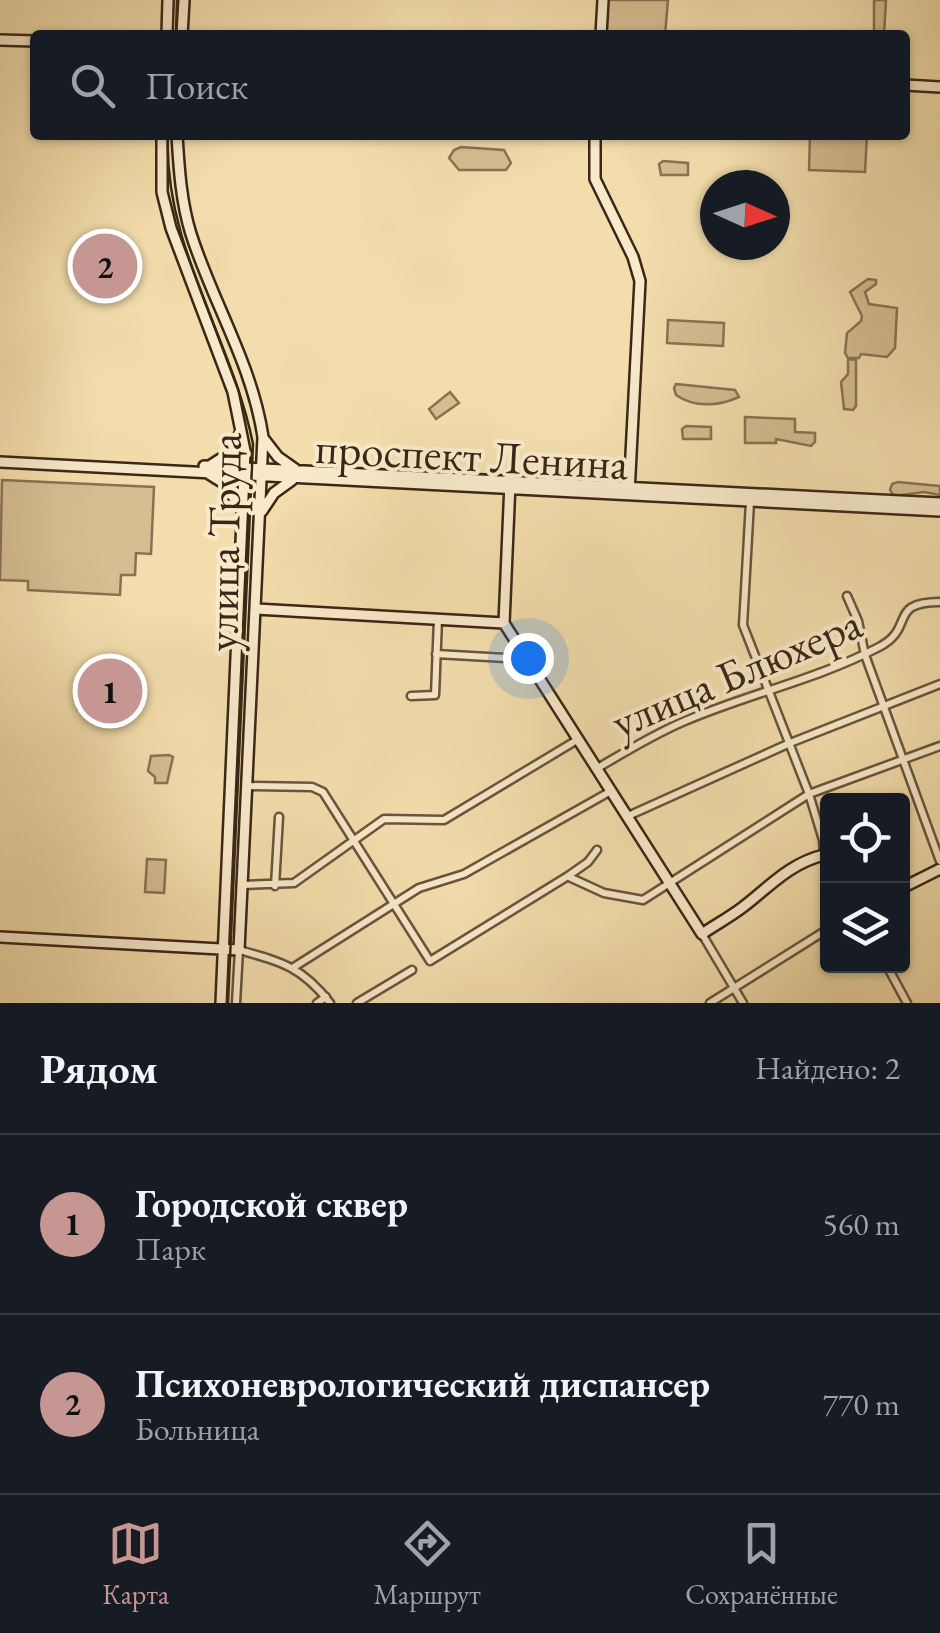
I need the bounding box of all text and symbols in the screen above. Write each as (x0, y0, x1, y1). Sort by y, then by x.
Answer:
search box (30, 30, 910, 140)
icon: search (65, 58, 120, 113)
text: Поиск (145, 61, 248, 110)
north arrow (700, 170, 790, 260)
pin: 2 (72, 228, 138, 304)
street label: проспект Ленина (314, 418, 630, 492)
street label: улица Труда (192, 432, 254, 652)
street label: улица Блюхера (602, 593, 870, 751)
your location (503, 633, 554, 684)
pin: 1 (78, 654, 142, 728)
map controls (820, 793, 910, 973)
button: locate (820, 793, 910, 883)
button: layers (820, 883, 910, 973)
text: Рядом (40, 1041, 158, 1096)
text: Найдено: 2 (755, 1047, 900, 1089)
text: Городской сквер (135, 1179, 408, 1228)
text: 1 (64, 1203, 81, 1245)
text: 560 m (823, 1203, 900, 1245)
text: Парк (135, 1228, 206, 1270)
text: Психоневрологический диспансер (135, 1359, 710, 1408)
text: 2 (64, 1383, 81, 1425)
text: 770 m (823, 1383, 900, 1425)
text: Больница (135, 1408, 259, 1450)
tab: Карта (102, 1516, 169, 1612)
tab: Маршрут (373, 1516, 481, 1612)
tab: Сохранённые (685, 1516, 838, 1612)

